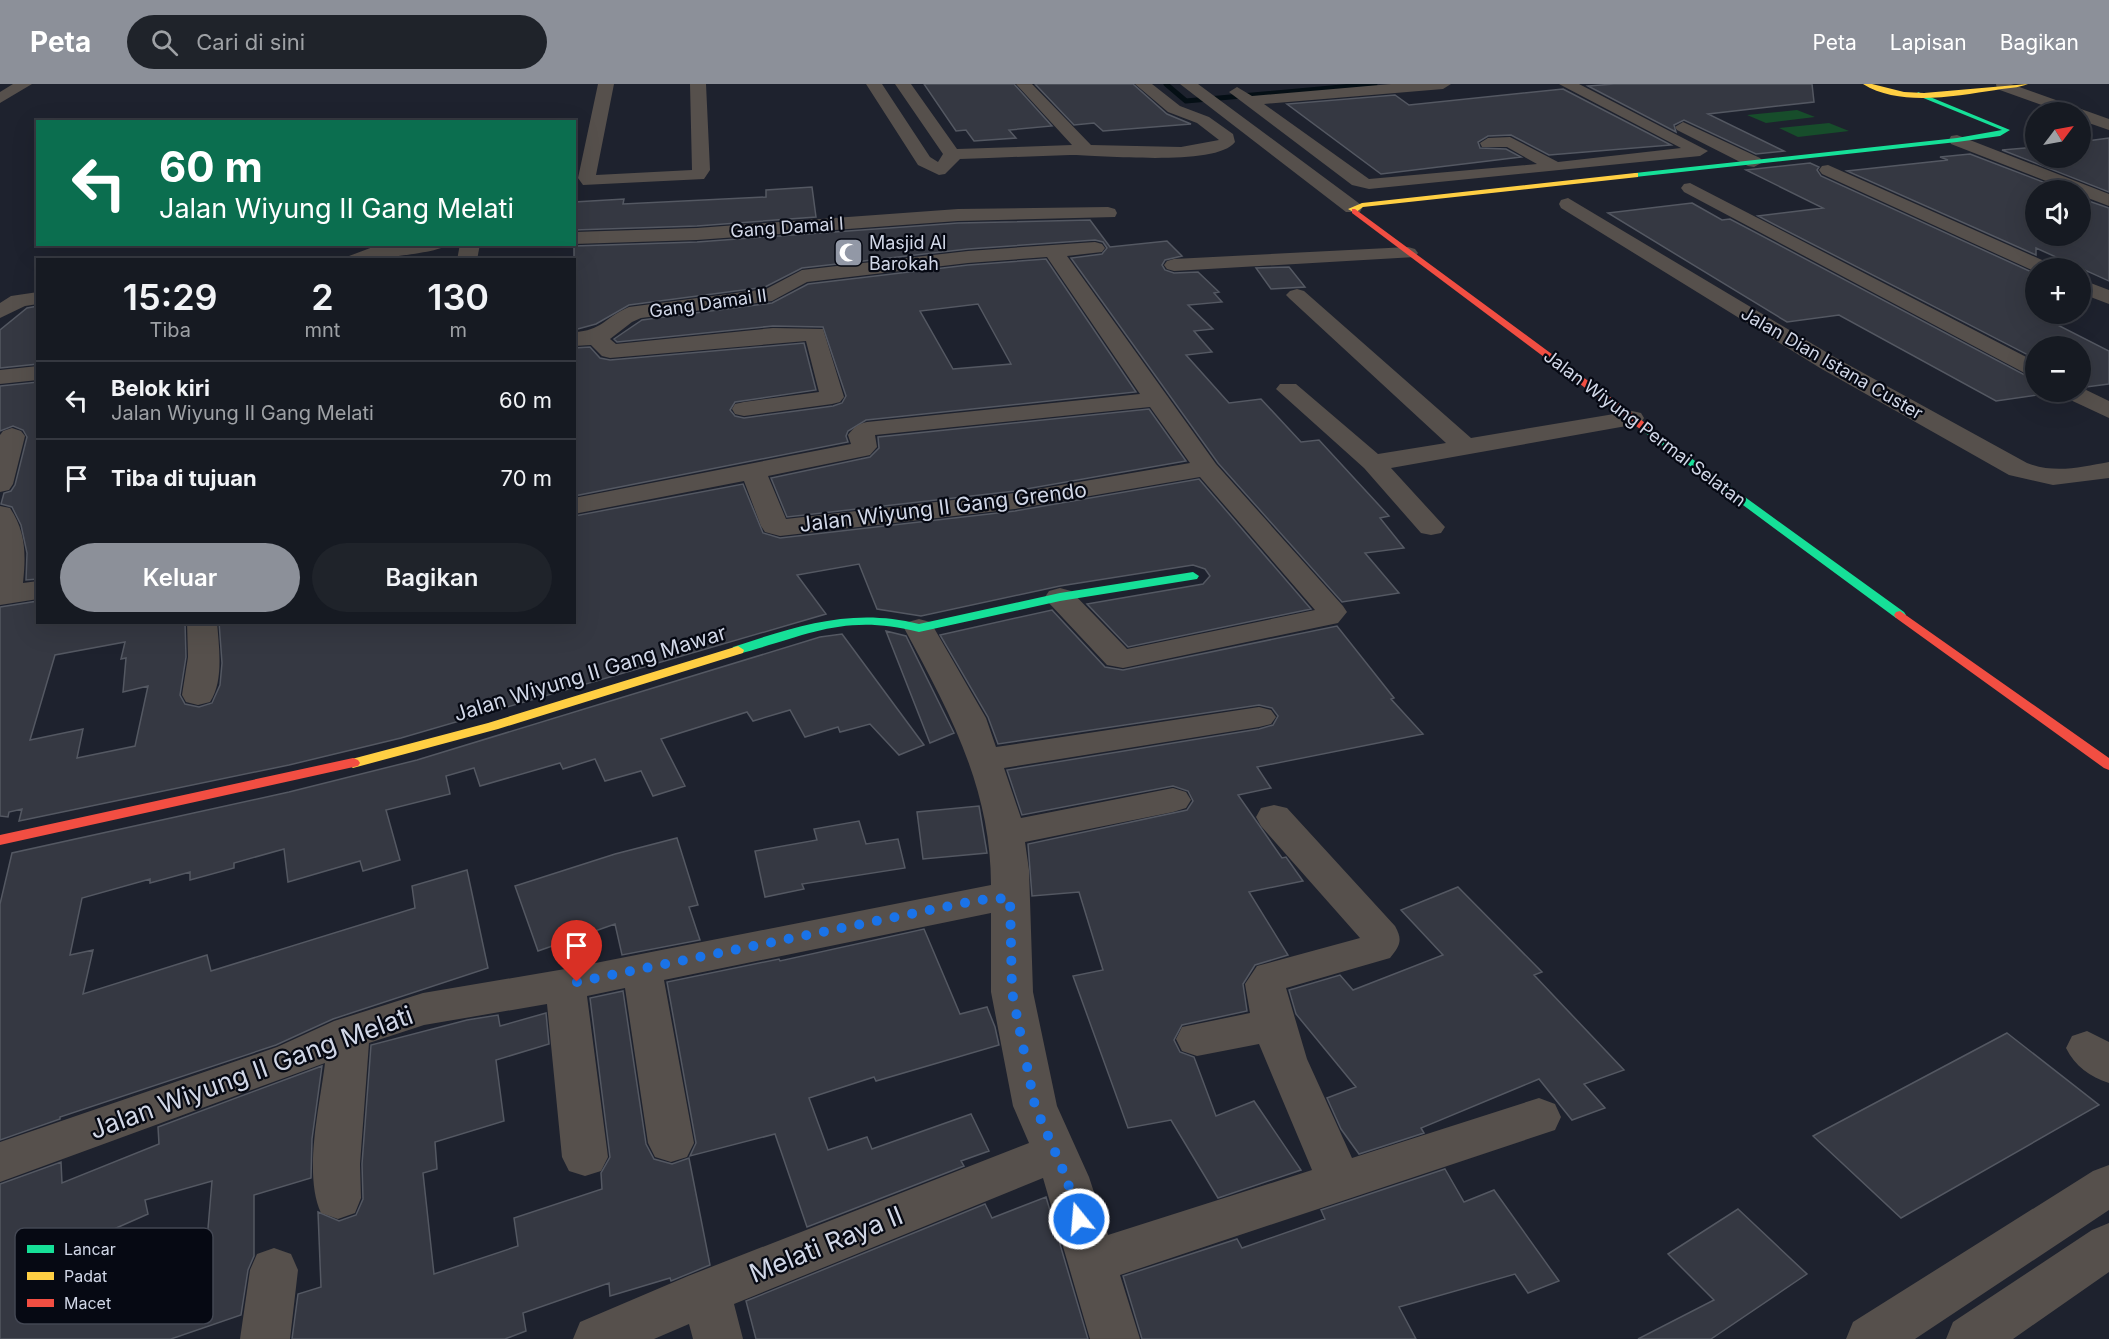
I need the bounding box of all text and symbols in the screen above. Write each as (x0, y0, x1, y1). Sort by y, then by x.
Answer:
search box (127, 15, 547, 69)
text: Peta (30, 25, 91, 59)
icon: search (148, 26, 181, 59)
text: Cari di sini (196, 29, 305, 55)
text: Peta (1813, 30, 1857, 55)
text: Lapisan (1890, 30, 1967, 55)
text: Bagikan (2000, 30, 2079, 55)
north arrow (2025, 102, 2091, 168)
map controls (2025, 102, 2091, 402)
text: 60 m (159, 141, 263, 192)
icon: left (60, 144, 138, 222)
button: sound (2025, 180, 2091, 246)
text: Jalan Wiyung II Gang Melati (159, 192, 514, 225)
street label: Gang Damai I (730, 213, 844, 241)
place label: Masjid Al Barokah (869, 232, 946, 274)
mosque icon: Masjid Al Barokah (832, 236, 864, 268)
button: + (2025, 258, 2091, 324)
text: 15:29 (123, 275, 218, 319)
text: 2 (311, 275, 334, 319)
text: 130 (427, 275, 489, 319)
street label: Gang Damai II (648, 284, 768, 322)
street label: Jalan Dian Istana Custer (1737, 302, 1927, 424)
text: Tiba (150, 318, 191, 342)
text: mnt (305, 318, 340, 342)
text: m (449, 318, 467, 342)
button: − (2025, 336, 2091, 402)
street label: Jalan Wiyung Permai Selatan (1540, 345, 1750, 511)
text: Belok kiri (111, 375, 210, 401)
icon: left (60, 384, 93, 417)
text: 60 m (499, 387, 552, 413)
text: Jalan Wiyung II Gang Melati (111, 401, 374, 425)
icon: arrive (60, 462, 93, 495)
text: Tiba di tujuan (111, 465, 257, 491)
text: 70 m (501, 465, 552, 491)
street label: Jalan Wiyung II Gang Grendo (798, 477, 1088, 537)
button: Keluar (60, 543, 300, 612)
button: Bagikan (312, 543, 552, 612)
street label: Jalan Wiyung II Gang Mawar (451, 620, 729, 726)
pin (551, 920, 602, 982)
icon: arrive (560, 929, 593, 962)
street label: Jalan Wiyung II Gang Melati (85, 999, 417, 1145)
position arrow (1047, 1187, 1111, 1251)
street label: Melati Raya II (745, 1199, 907, 1289)
legend (15, 1228, 213, 1324)
text: Lancar (64, 1239, 116, 1259)
text: Padat (64, 1266, 107, 1286)
text: Macet (64, 1293, 111, 1313)

